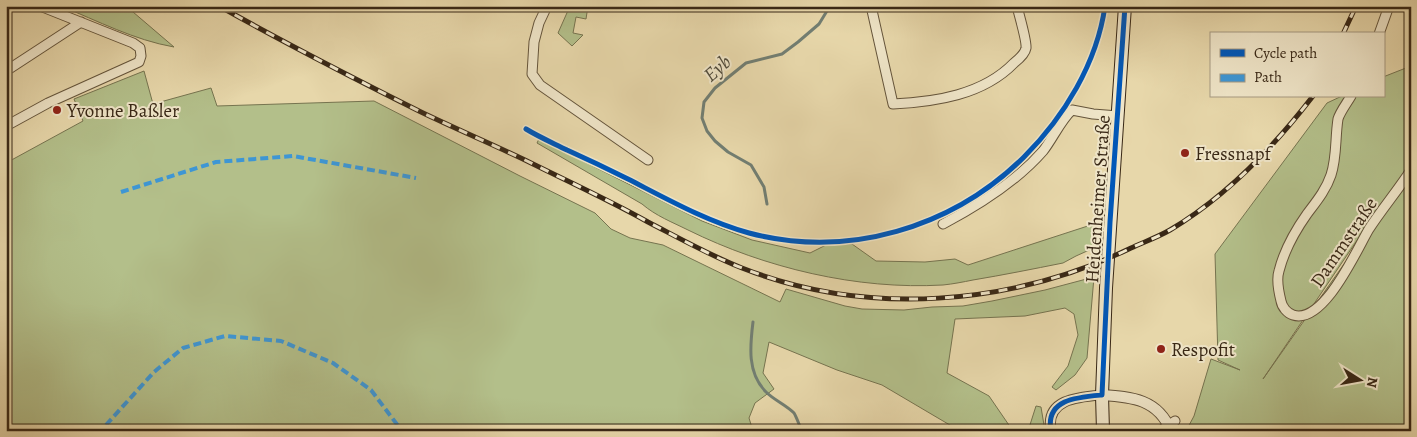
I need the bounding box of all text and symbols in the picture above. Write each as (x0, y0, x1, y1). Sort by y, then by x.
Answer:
legend (1210, 32, 1384, 98)
text: Cycle path (1254, 43, 1317, 63)
water label: Eyb (698, 49, 737, 88)
text: Path (1254, 67, 1282, 87)
place label: Yvonne Baßler (66, 98, 179, 124)
marker: Yvonne Baßler (51, 104, 63, 116)
street label: Heidenheimer Straße (1079, 114, 1117, 284)
place label: Fressnapf (1195, 141, 1274, 167)
marker: Fressnapf (1179, 147, 1191, 159)
street label: Dammstraße (1304, 192, 1384, 293)
place label: Respofit (1171, 337, 1235, 363)
marker: Respofit (1155, 343, 1167, 355)
north arrow (1334, 354, 1384, 404)
text: N (1362, 376, 1383, 389)

